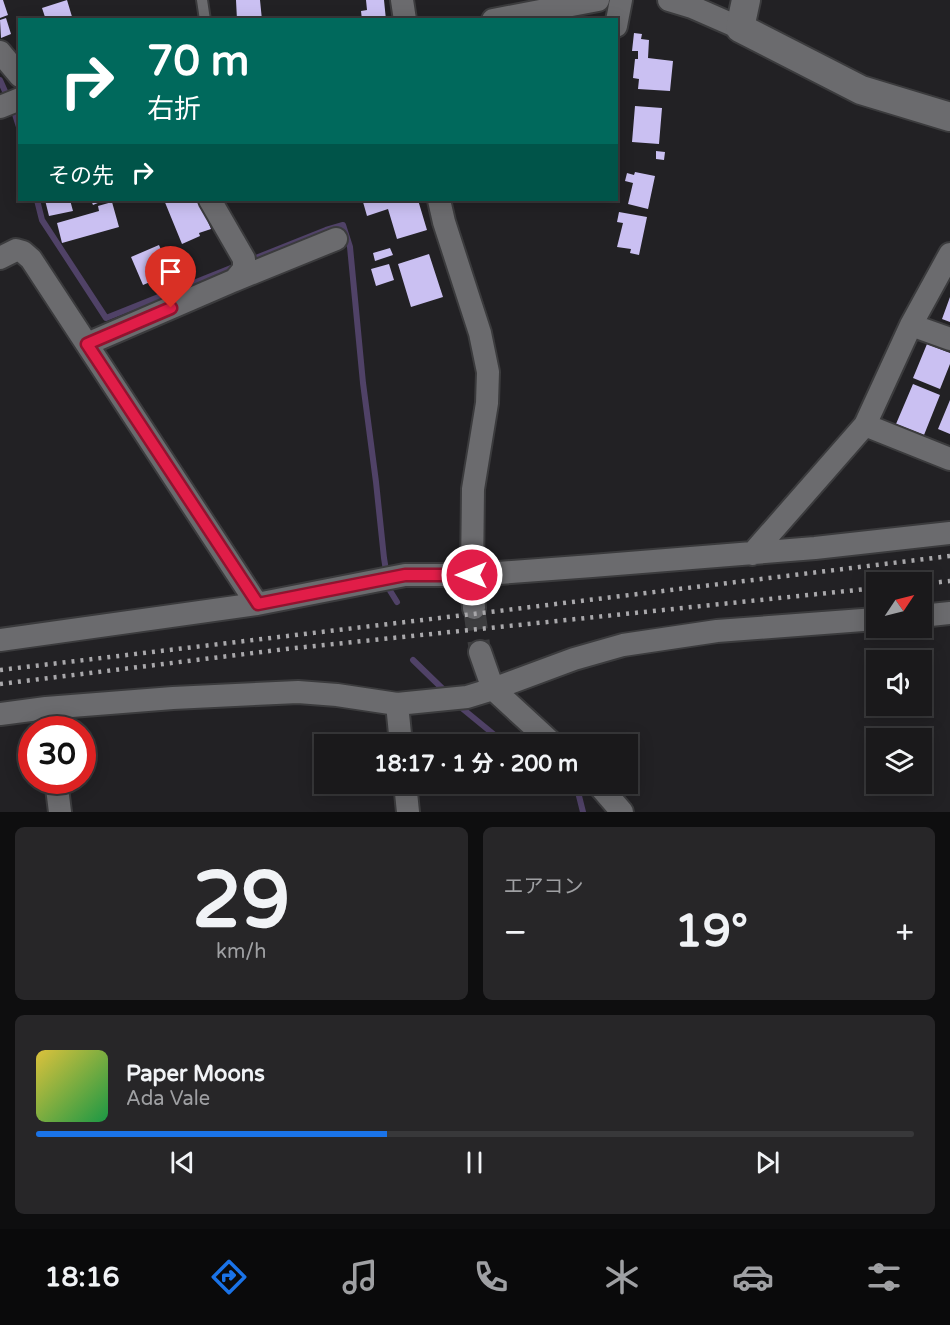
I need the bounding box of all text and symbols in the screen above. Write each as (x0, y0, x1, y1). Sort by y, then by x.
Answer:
text: 70 m (147, 36, 249, 87)
icon: right (48, 42, 126, 120)
text: 右折 (147, 93, 201, 126)
icon: right (126, 156, 159, 189)
text: その先 (48, 163, 114, 189)
pin (145, 246, 196, 308)
icon: arrive (154, 255, 187, 288)
position arrow (440, 543, 504, 607)
north arrow (866, 572, 932, 638)
map controls (866, 572, 932, 794)
button: sound (866, 650, 932, 716)
speed limit sign: 30 (18, 716, 96, 794)
button: layers (866, 728, 932, 794)
text: 18:17 · 1 分 · 200 m (374, 751, 578, 777)
text: 29 (192, 854, 290, 948)
text: エアコン (504, 875, 584, 899)
text: 19° (674, 905, 748, 959)
text: − (504, 913, 527, 952)
text: + (895, 913, 914, 952)
text: km/h (216, 940, 266, 964)
text: Paper Moons (126, 1061, 265, 1087)
text: Ada Vale (126, 1087, 210, 1111)
icon: previous (166, 1146, 199, 1179)
icon: pause (458, 1146, 491, 1179)
icon: next (751, 1146, 784, 1179)
icon: directions (208, 1256, 250, 1298)
icon: music (339, 1256, 381, 1298)
icon: phone (470, 1256, 512, 1298)
icon: climate (601, 1256, 643, 1298)
icon: car (732, 1256, 774, 1298)
icon: filters (863, 1256, 905, 1298)
text: 18:16 (45, 1261, 119, 1294)

